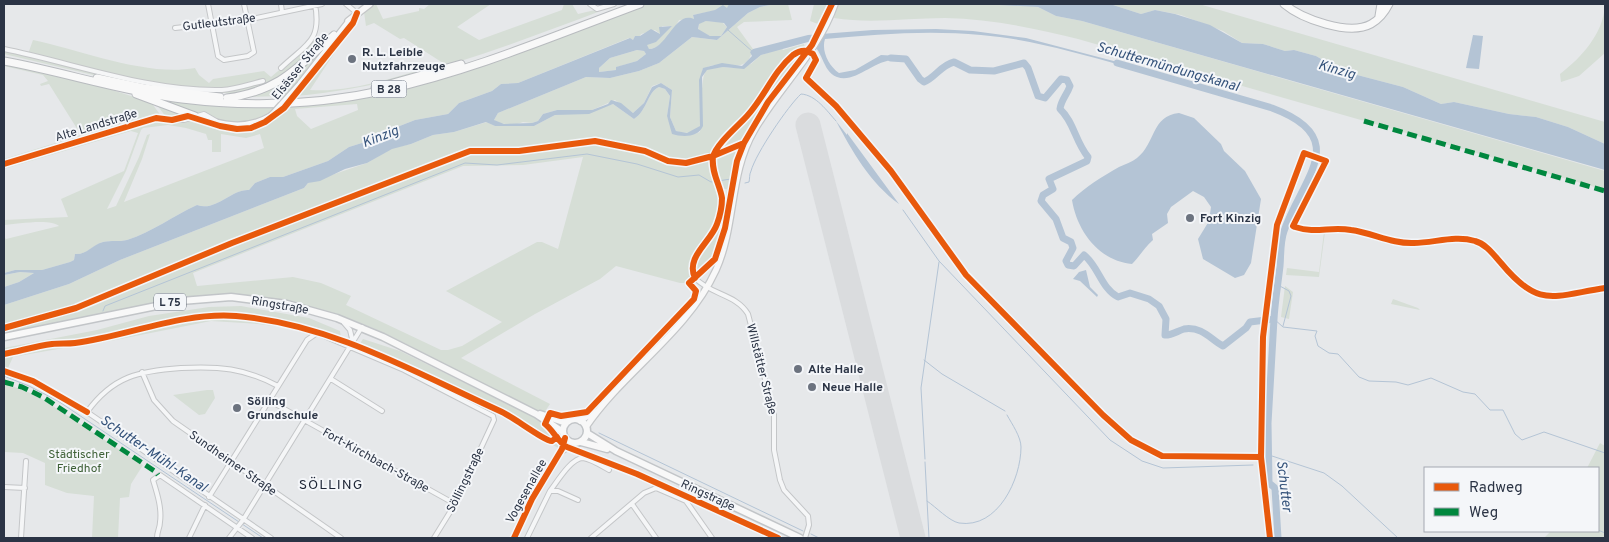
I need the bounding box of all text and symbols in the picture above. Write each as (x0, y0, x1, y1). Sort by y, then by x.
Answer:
street label: Gutleutstraße (182, 11, 257, 35)
street label: Elsässer Straße (269, 30, 333, 104)
water label: Schuttermündungskanal (1094, 39, 1242, 96)
place label: R. L. Leible Nutzfahrzeuge (362, 45, 446, 75)
marker: R. L. Leible Nutzfahrzeuge (346, 53, 358, 65)
water label: Kinzig (1316, 57, 1357, 84)
road number: B 28 (372, 80, 406, 98)
street label: Alte Landstraße (53, 106, 139, 146)
water label: Kinzig (360, 123, 402, 152)
place label: Fort Kinzig (1200, 211, 1261, 227)
marker: Fort Kinzig (1184, 212, 1196, 224)
street label: Ringstraße (250, 293, 310, 319)
road number: L 75 (154, 294, 186, 310)
street label: Willstätter Straße (742, 322, 780, 417)
place label: Alte Halle (808, 362, 864, 378)
marker: Alte Halle (792, 363, 804, 375)
place label: Neue Halle (822, 380, 883, 396)
marker: Neue Halle (806, 381, 818, 393)
place label: Sölling Grundschule (247, 394, 318, 424)
marker: Sölling Grundschule (231, 402, 243, 414)
water label: Schutter-Mühl-Kanal (96, 412, 211, 497)
street label: Fort-Kirchbach-Straße (319, 425, 432, 497)
street label: Sundheimer Straße (185, 428, 279, 500)
street label: Söllingstraße (443, 445, 488, 516)
park label: Städtischer Friedhof (48, 447, 110, 477)
street label: Vogesenallee (503, 456, 551, 527)
water label: Schutter (1272, 460, 1295, 514)
legend (1424, 467, 1599, 532)
district label: SÖLLING (299, 476, 363, 494)
street label: Ringstraße (678, 476, 737, 515)
text: Radweg (1469, 479, 1523, 498)
text: Weg (1469, 504, 1498, 523)

